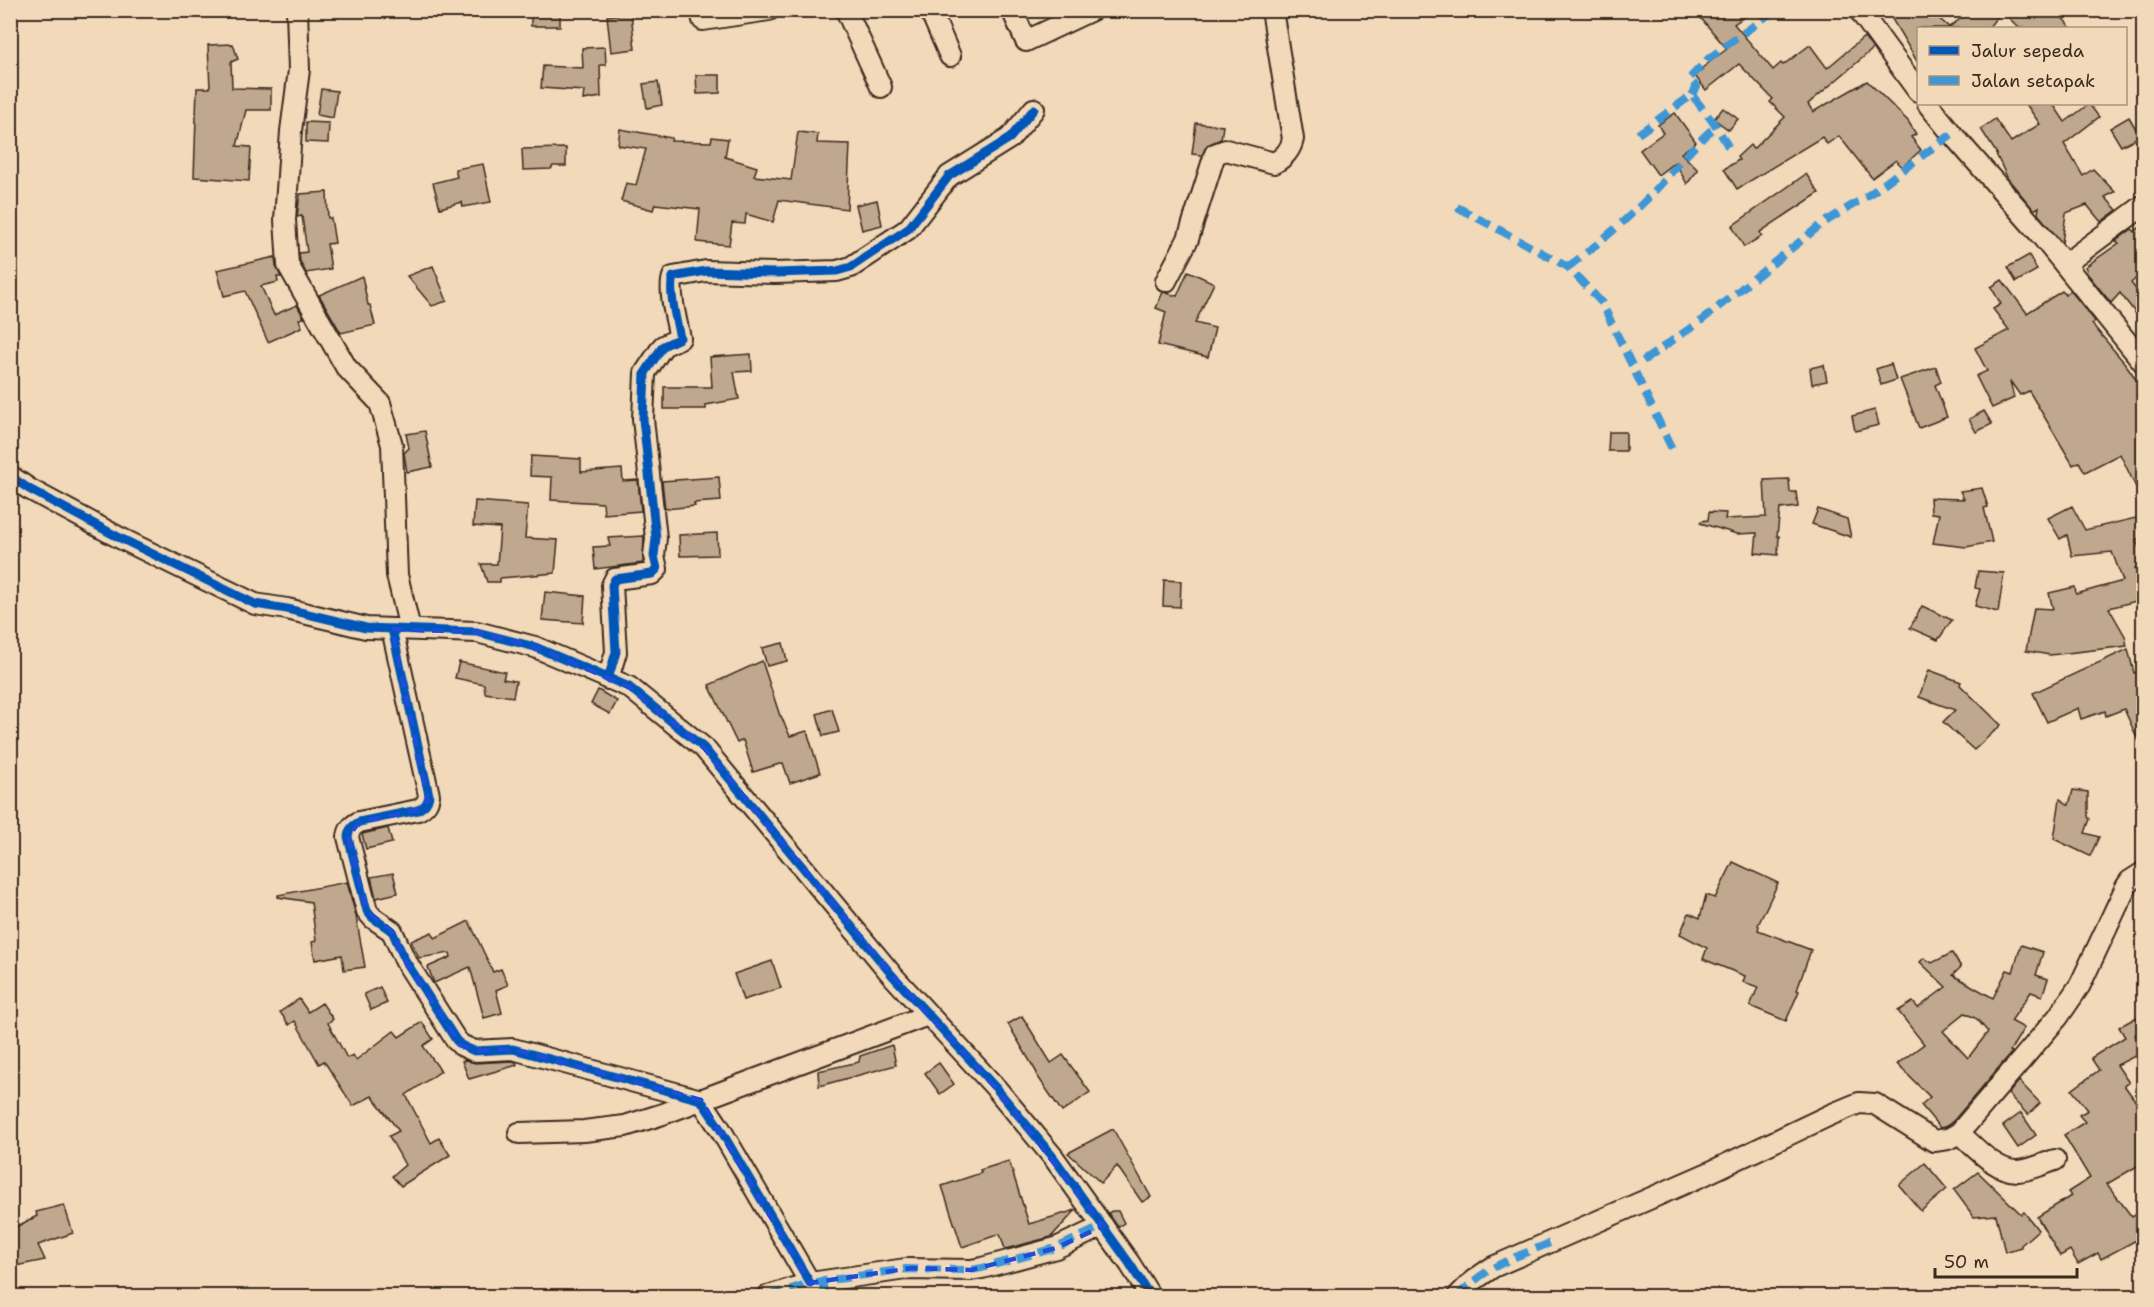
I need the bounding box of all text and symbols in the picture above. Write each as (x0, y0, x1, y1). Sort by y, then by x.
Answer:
legend (1917, 27, 2127, 105)
text: Jalur sepeda (1971, 39, 2084, 63)
text: Jalan setapak (1971, 69, 2095, 93)
scale bar (1935, 1241, 2078, 1279)
text: 50 m (1944, 1250, 1989, 1274)

